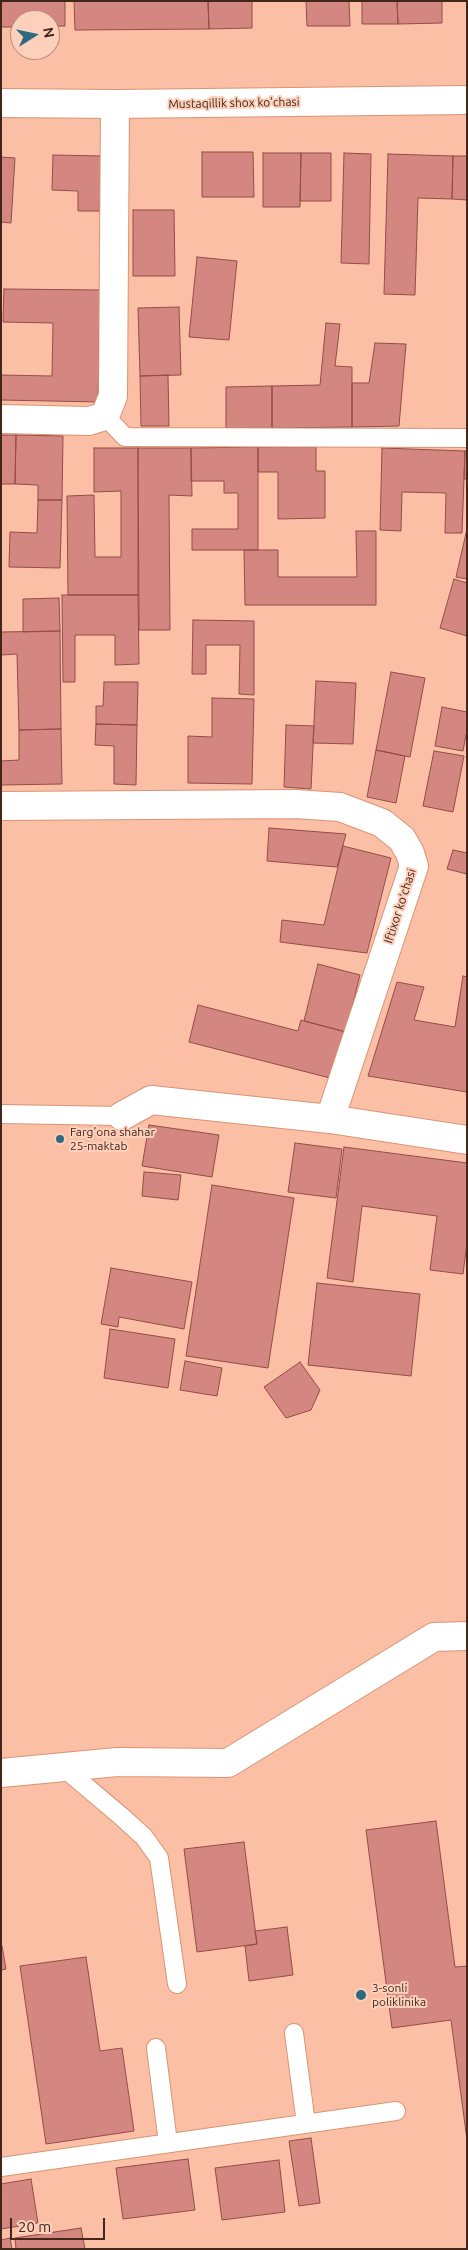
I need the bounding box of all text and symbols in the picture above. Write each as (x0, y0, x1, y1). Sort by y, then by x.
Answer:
north arrow (10, 10, 60, 60)
text: N (40, 26, 58, 39)
street label: Mustaqillik shox ko'chasi (168, 95, 300, 111)
street label: Iftixor koʻchasi (381, 867, 419, 945)
place label: Farg'ona shahar 25-maktab (70, 1125, 155, 1153)
marker: Farg'ona shahar 25-maktab (54, 1133, 66, 1145)
place label: 3-sonli poliklinika (372, 1981, 426, 2009)
marker: 3-sonli poliklinika (354, 1988, 368, 2002)
scale bar (12, 2208, 108, 2240)
text: 20 m (18, 2218, 51, 2235)

